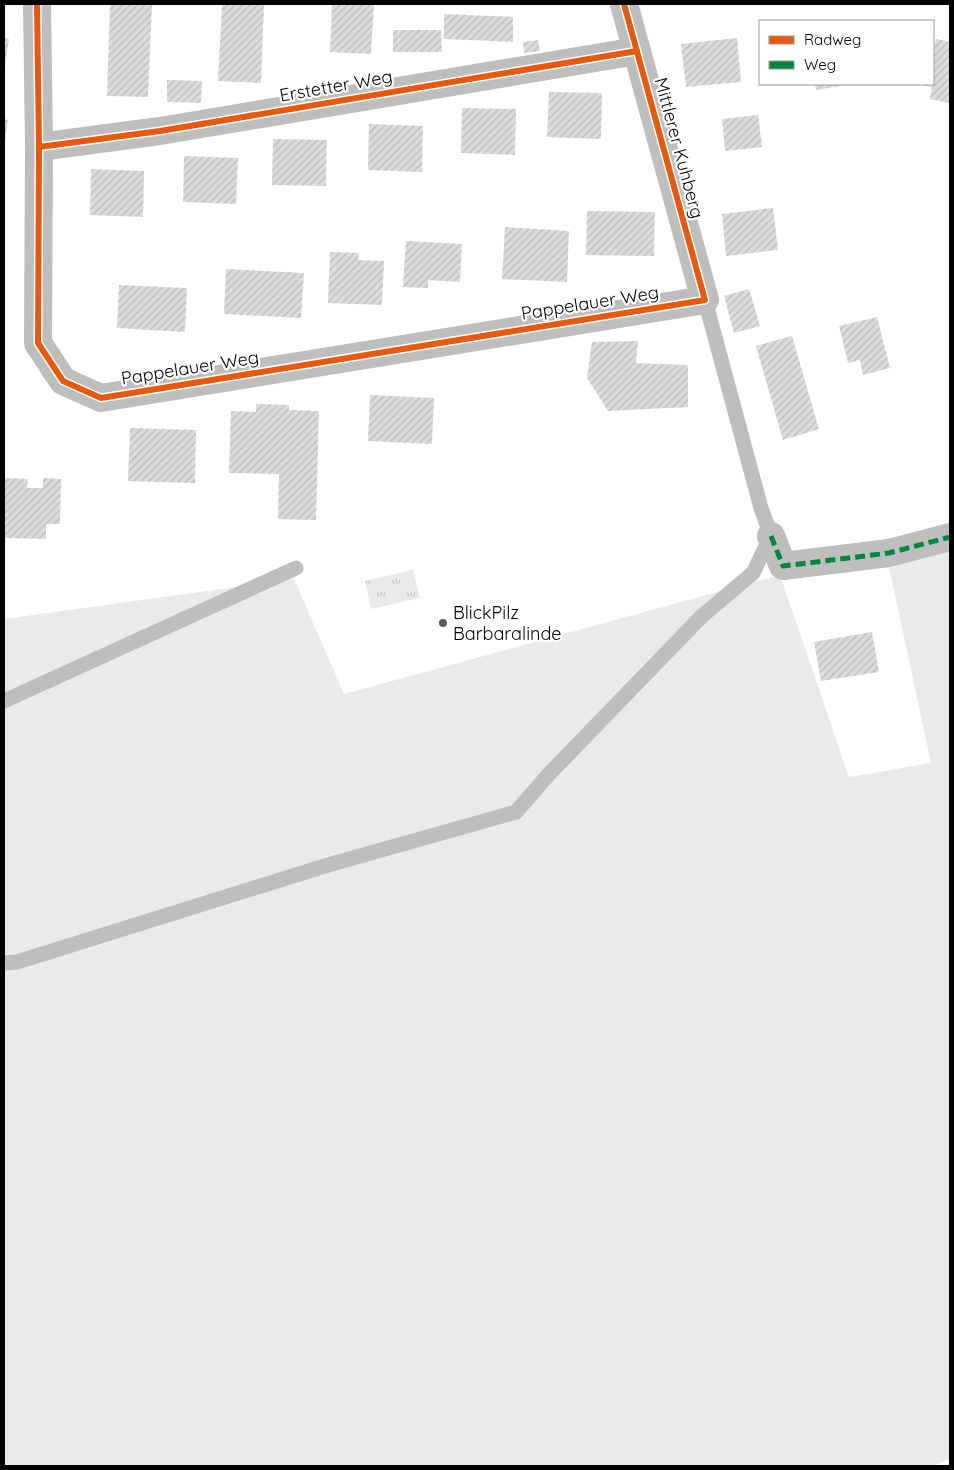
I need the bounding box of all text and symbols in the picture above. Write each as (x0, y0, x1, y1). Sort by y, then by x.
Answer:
legend (759, 20, 934, 85)
text: Radweg (804, 30, 861, 49)
text: Weg (804, 55, 836, 74)
street label: Erstetter Weg (278, 64, 394, 107)
street label: Mittlerer Kuhberg (650, 75, 709, 221)
street label: Pappelauer Weg (519, 280, 660, 325)
street label: Pappelauer Weg (119, 345, 260, 390)
place label: BlickPilz Barbaralinde (453, 601, 561, 645)
marker: BlickPilz Barbaralinde (437, 617, 449, 629)

